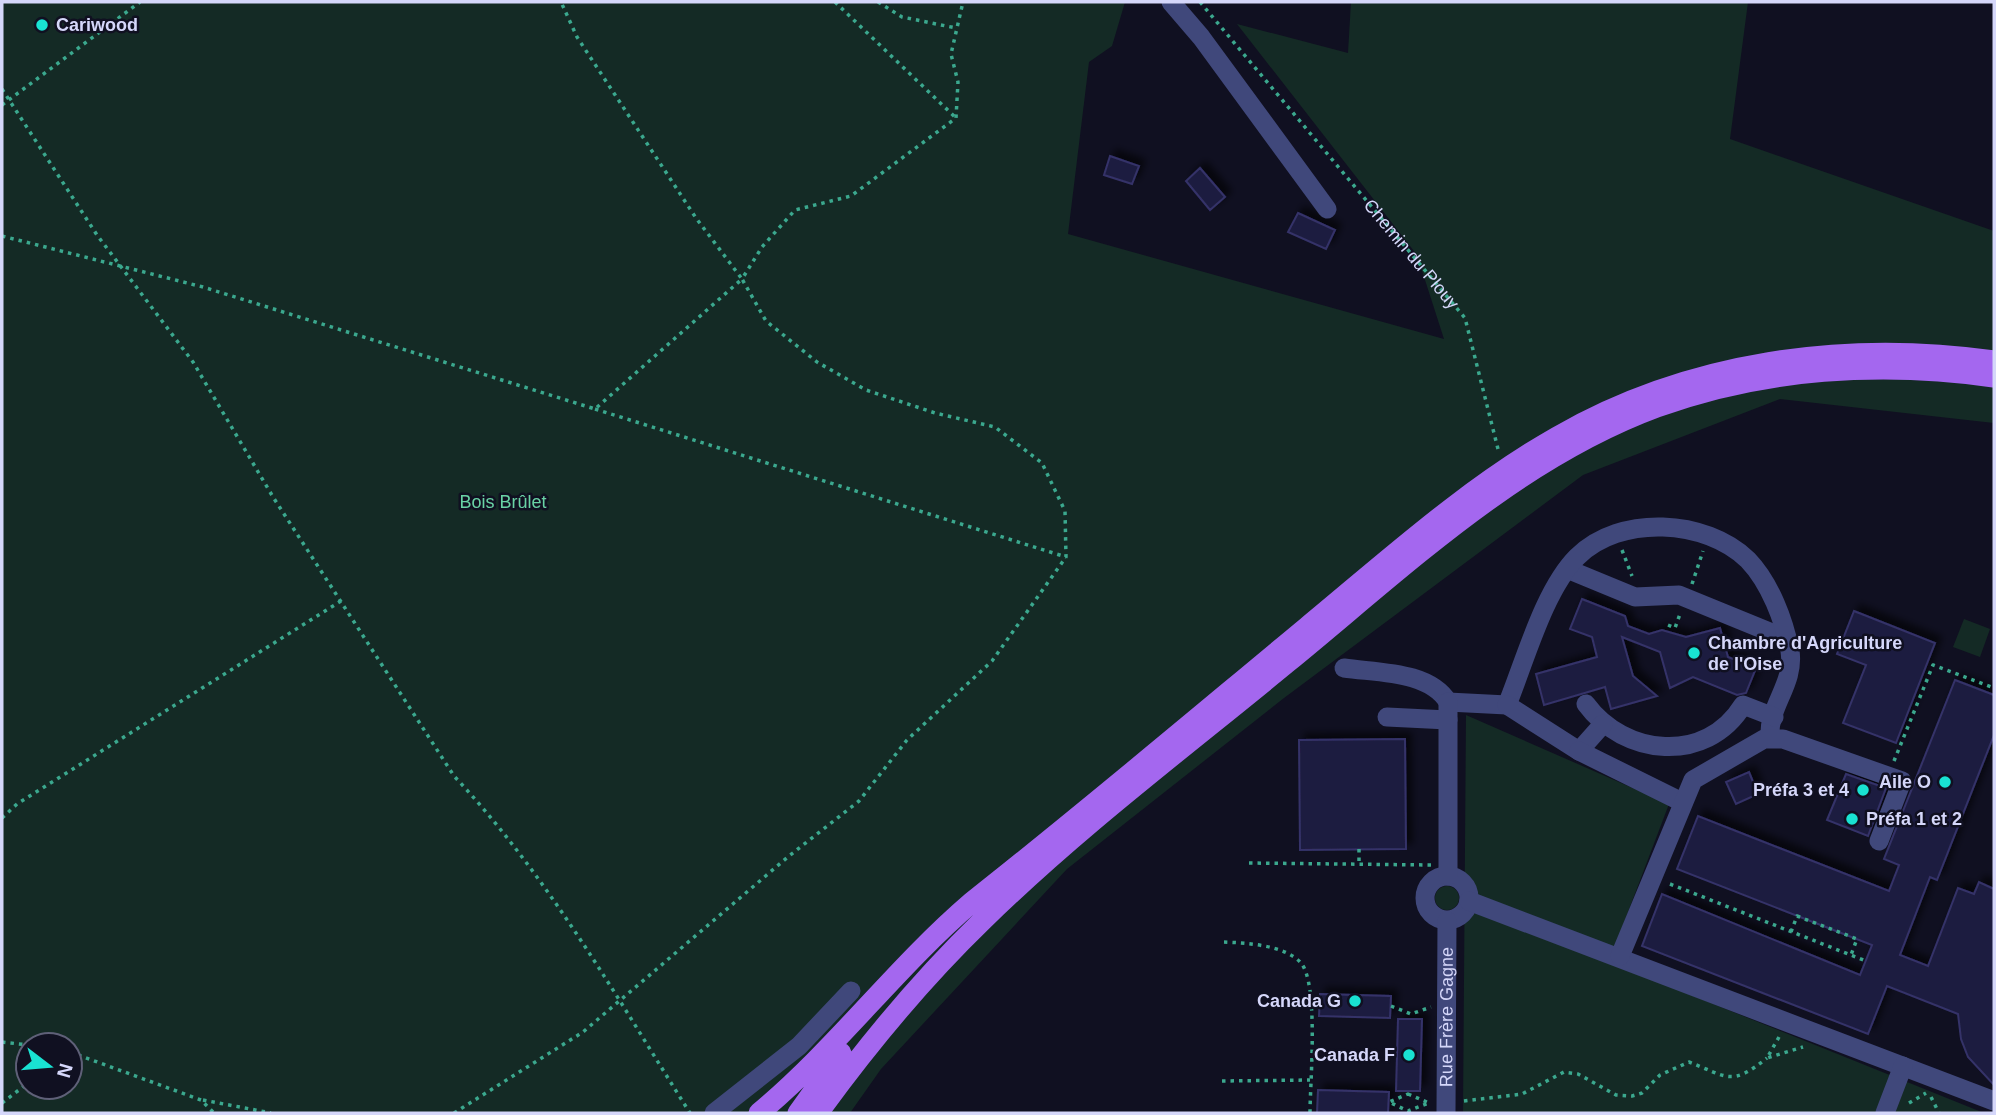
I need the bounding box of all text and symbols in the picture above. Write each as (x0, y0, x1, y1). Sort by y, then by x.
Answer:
place label: Cariwood (56, 15, 138, 35)
marker: Cariwood (34, 17, 50, 33)
street label: Chemin du Plouy (1360, 195, 1463, 313)
park label: Bois Brûlet (459, 492, 547, 512)
place label: Chambre d'Agriculture de l'Oise (1708, 633, 1902, 674)
marker: Chambre d'Agriculture de l'Oise (1686, 645, 1702, 661)
place label: Aile O (1879, 772, 1931, 792)
marker: Aile O (1937, 774, 1953, 790)
place label: Préfa 3 et 4 (1753, 780, 1849, 800)
marker: Préfa 3 et 4 (1855, 782, 1871, 798)
place label: Préfa 1 et 2 (1866, 809, 1962, 829)
marker: Préfa 1 et 2 (1844, 811, 1860, 827)
street label: Rue Frère Gagne (1436, 947, 1457, 1087)
place label: Canada G (1257, 991, 1341, 1011)
marker: Canada G (1347, 993, 1363, 1009)
north arrow (14, 1031, 84, 1101)
place label: Canada F (1314, 1045, 1395, 1065)
marker: Canada F (1401, 1047, 1417, 1063)
text: N (53, 1061, 77, 1080)

